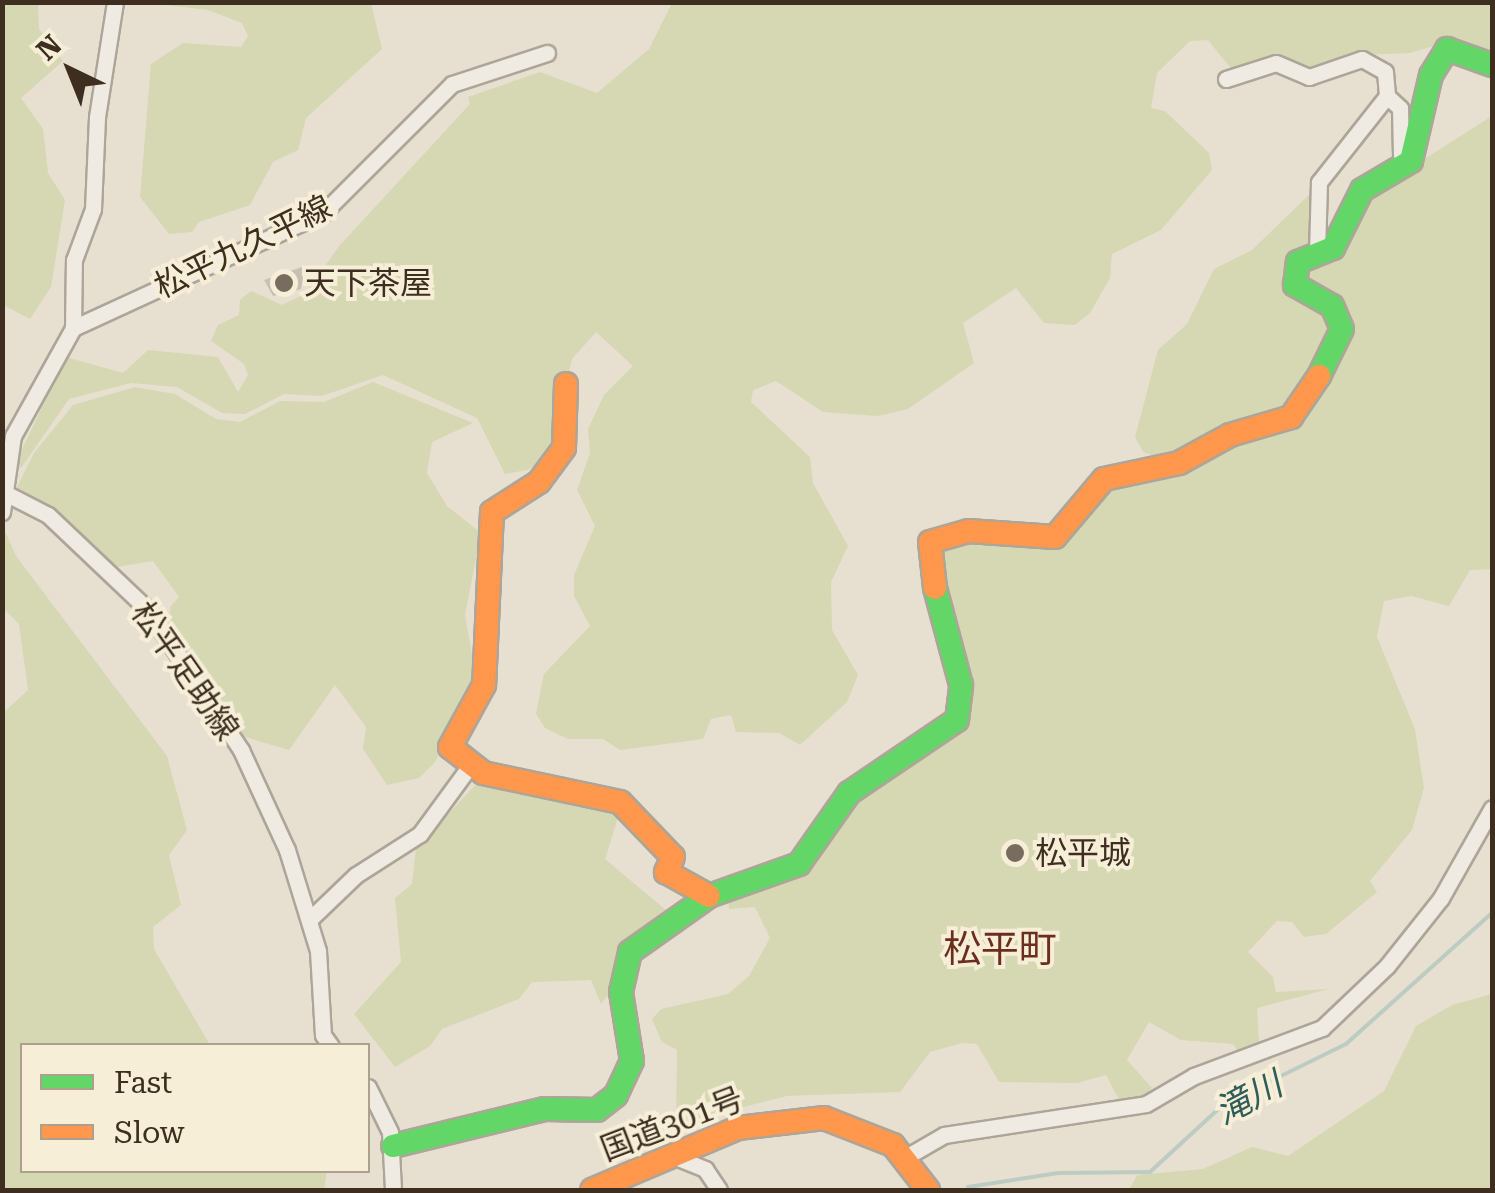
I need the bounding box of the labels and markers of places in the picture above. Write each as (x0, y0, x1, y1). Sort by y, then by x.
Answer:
place label: 天下茶屋 (304, 264, 432, 302)
marker: 天下茶屋 (273, 272, 295, 294)
place label: 松平城 (1035, 834, 1131, 872)
marker: 松平城 (1004, 842, 1026, 864)

